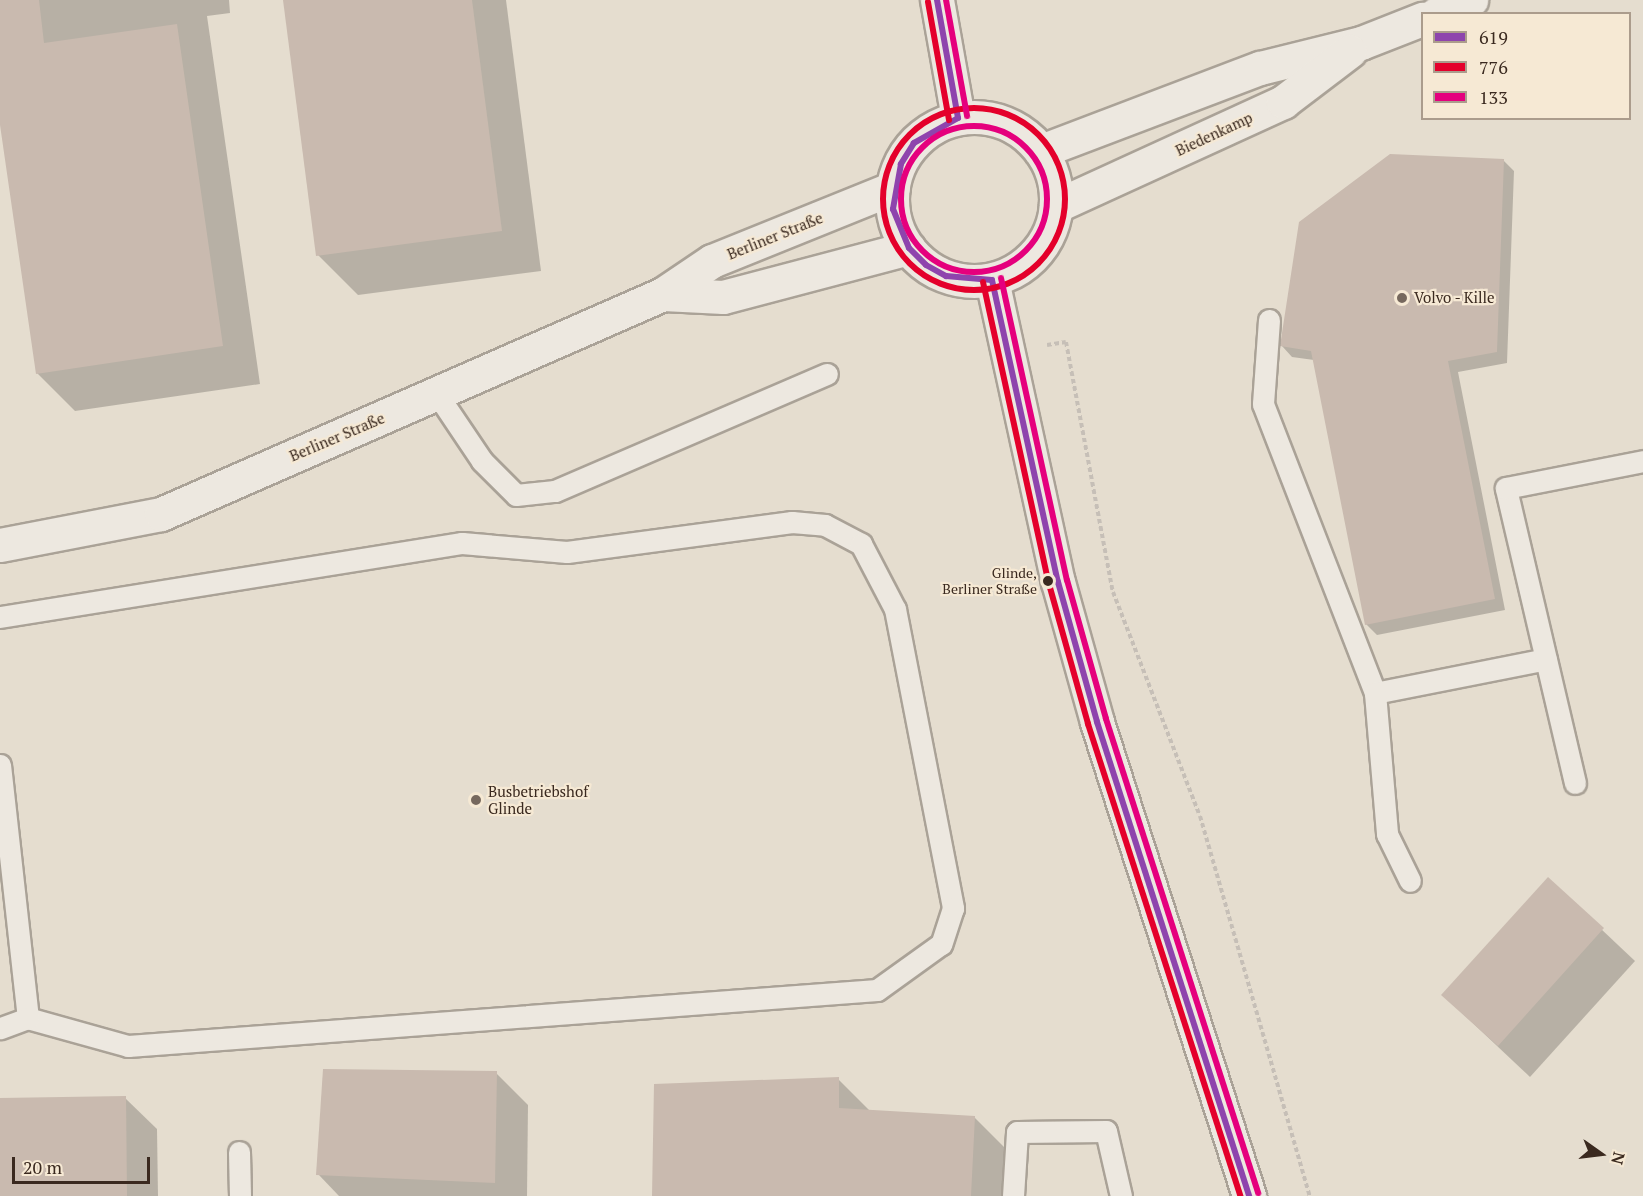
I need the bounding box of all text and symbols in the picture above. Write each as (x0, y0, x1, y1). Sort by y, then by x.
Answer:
legend (1421, 12, 1631, 120)
text: 619 (1479, 25, 1508, 49)
text: 776 (1479, 55, 1508, 79)
text: 133 (1479, 85, 1508, 109)
street label: Biedenkamp (1173, 108, 1255, 160)
street label: Berliner Straße (725, 209, 825, 263)
place label: Volvo - Kille (1414, 289, 1496, 307)
marker: Volvo - Kille (1395, 291, 1409, 305)
street label: Berliner Straße (287, 409, 387, 465)
place label: Glinde, Berliner Straße (942, 565, 1037, 598)
marker: Glinde, Berliner Straße (1042, 575, 1054, 587)
place label: Busbetriebshof Glinde (488, 782, 588, 817)
marker: Busbetriebshof Glinde (469, 793, 483, 807)
north arrow (1571, 1124, 1631, 1184)
scale bar (15, 1145, 153, 1183)
text: N (1606, 1150, 1631, 1167)
text: 20 m (23, 1155, 62, 1179)

